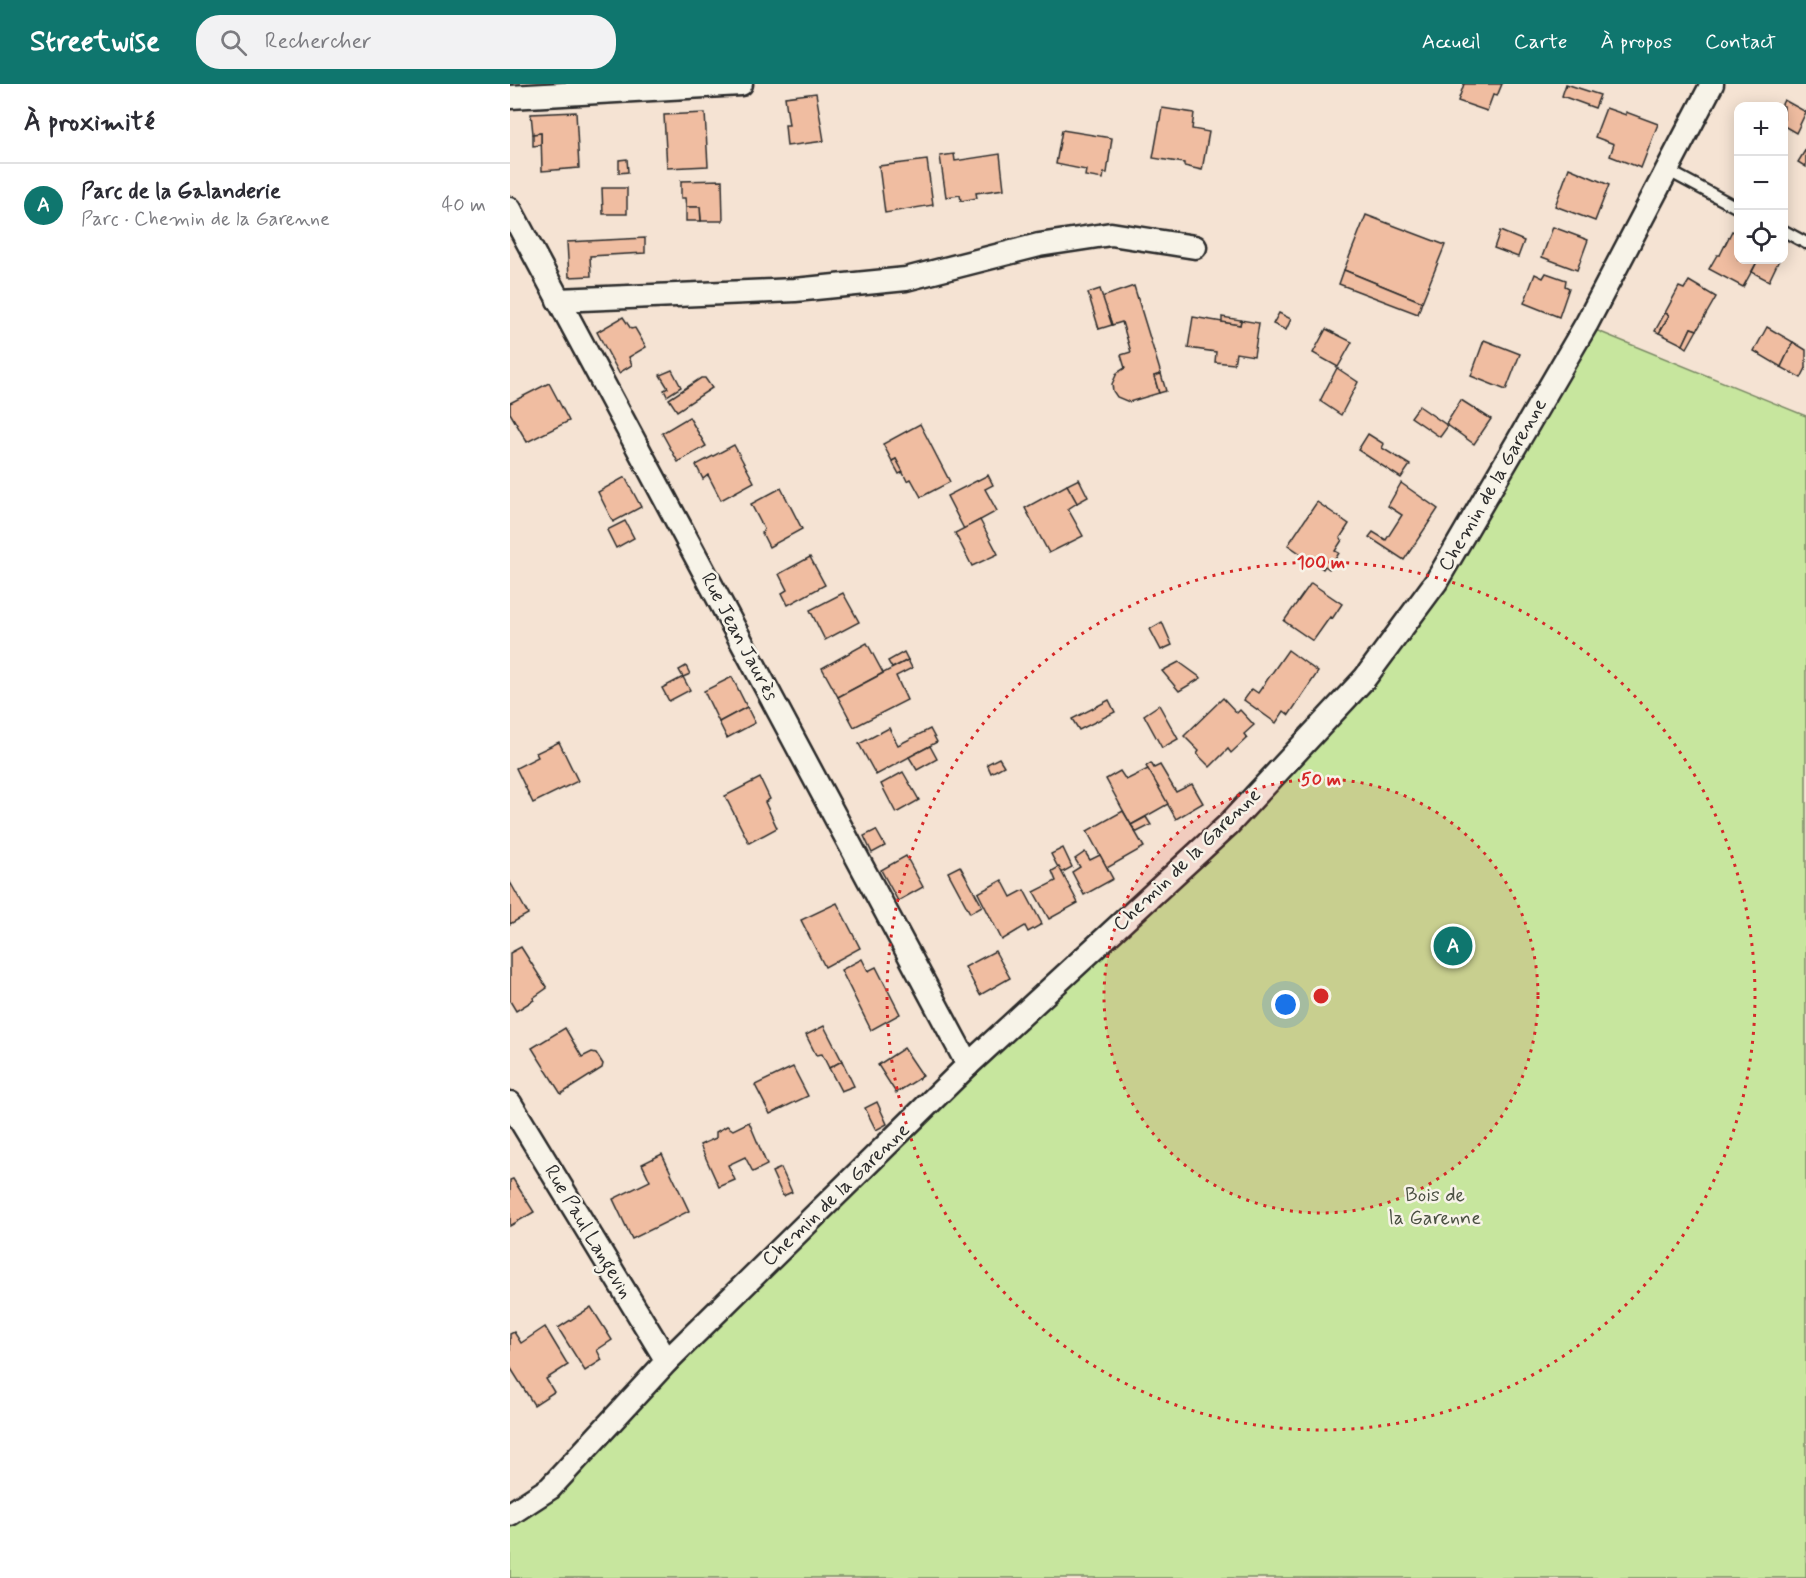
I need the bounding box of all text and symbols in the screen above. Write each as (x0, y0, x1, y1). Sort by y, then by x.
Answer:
search box (196, 15, 616, 69)
text: Streetwise (30, 24, 160, 61)
icon: search (217, 26, 250, 59)
text: Rechercher (265, 28, 372, 56)
text: Accueil (1422, 28, 1481, 56)
text: Carte (1514, 28, 1568, 56)
text: À propos (1601, 28, 1672, 56)
text: Contact (1705, 28, 1776, 56)
map controls (1734, 102, 1788, 264)
button: + (1734, 102, 1788, 156)
text: À proximité (24, 106, 155, 140)
button: − (1734, 156, 1788, 210)
text: Parc de la Galanderie (81, 178, 281, 206)
text: A (37, 192, 50, 219)
text: 40 m (442, 192, 486, 219)
text: Parc · Chemin de la Garenne (81, 206, 330, 233)
button: locate (1734, 210, 1788, 264)
street label: Chemin de la Garenne (1432, 393, 1554, 576)
text: 100 m (1297, 551, 1345, 575)
street label: Rue Jean Jaurès (694, 568, 784, 706)
text: 50 m (1301, 768, 1341, 792)
street label: Chemin de la Garenne (1107, 782, 1267, 938)
pin: A (1434, 924, 1472, 968)
centre of rings (1311, 986, 1331, 1006)
your location (1271, 990, 1300, 1019)
street label: Chemin de la Garenne (756, 1117, 916, 1273)
street label: Rue Paul Langevin (536, 1160, 639, 1305)
park label: Bois de la Garenne (1389, 1182, 1481, 1232)

